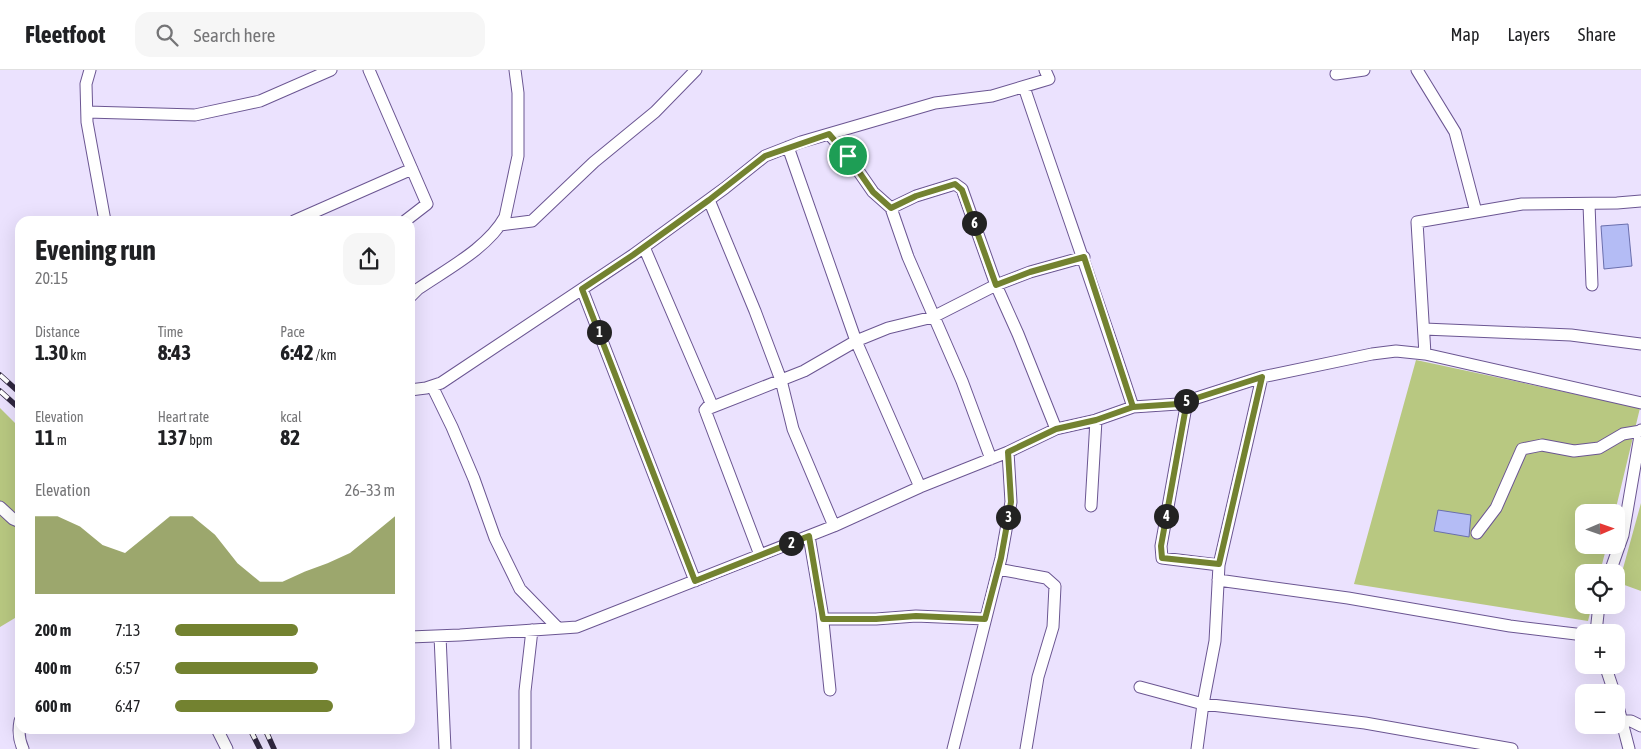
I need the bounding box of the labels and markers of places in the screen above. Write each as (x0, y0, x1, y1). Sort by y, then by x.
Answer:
pin (827, 135, 869, 177)
pin: 6 (962, 210, 986, 236)
pin: 1 (586, 320, 612, 344)
pin: 5 (1174, 388, 1198, 414)
pin: 3 (996, 504, 1020, 530)
pin: 4 (1154, 504, 1178, 528)
pin: 2 (778, 530, 804, 556)

